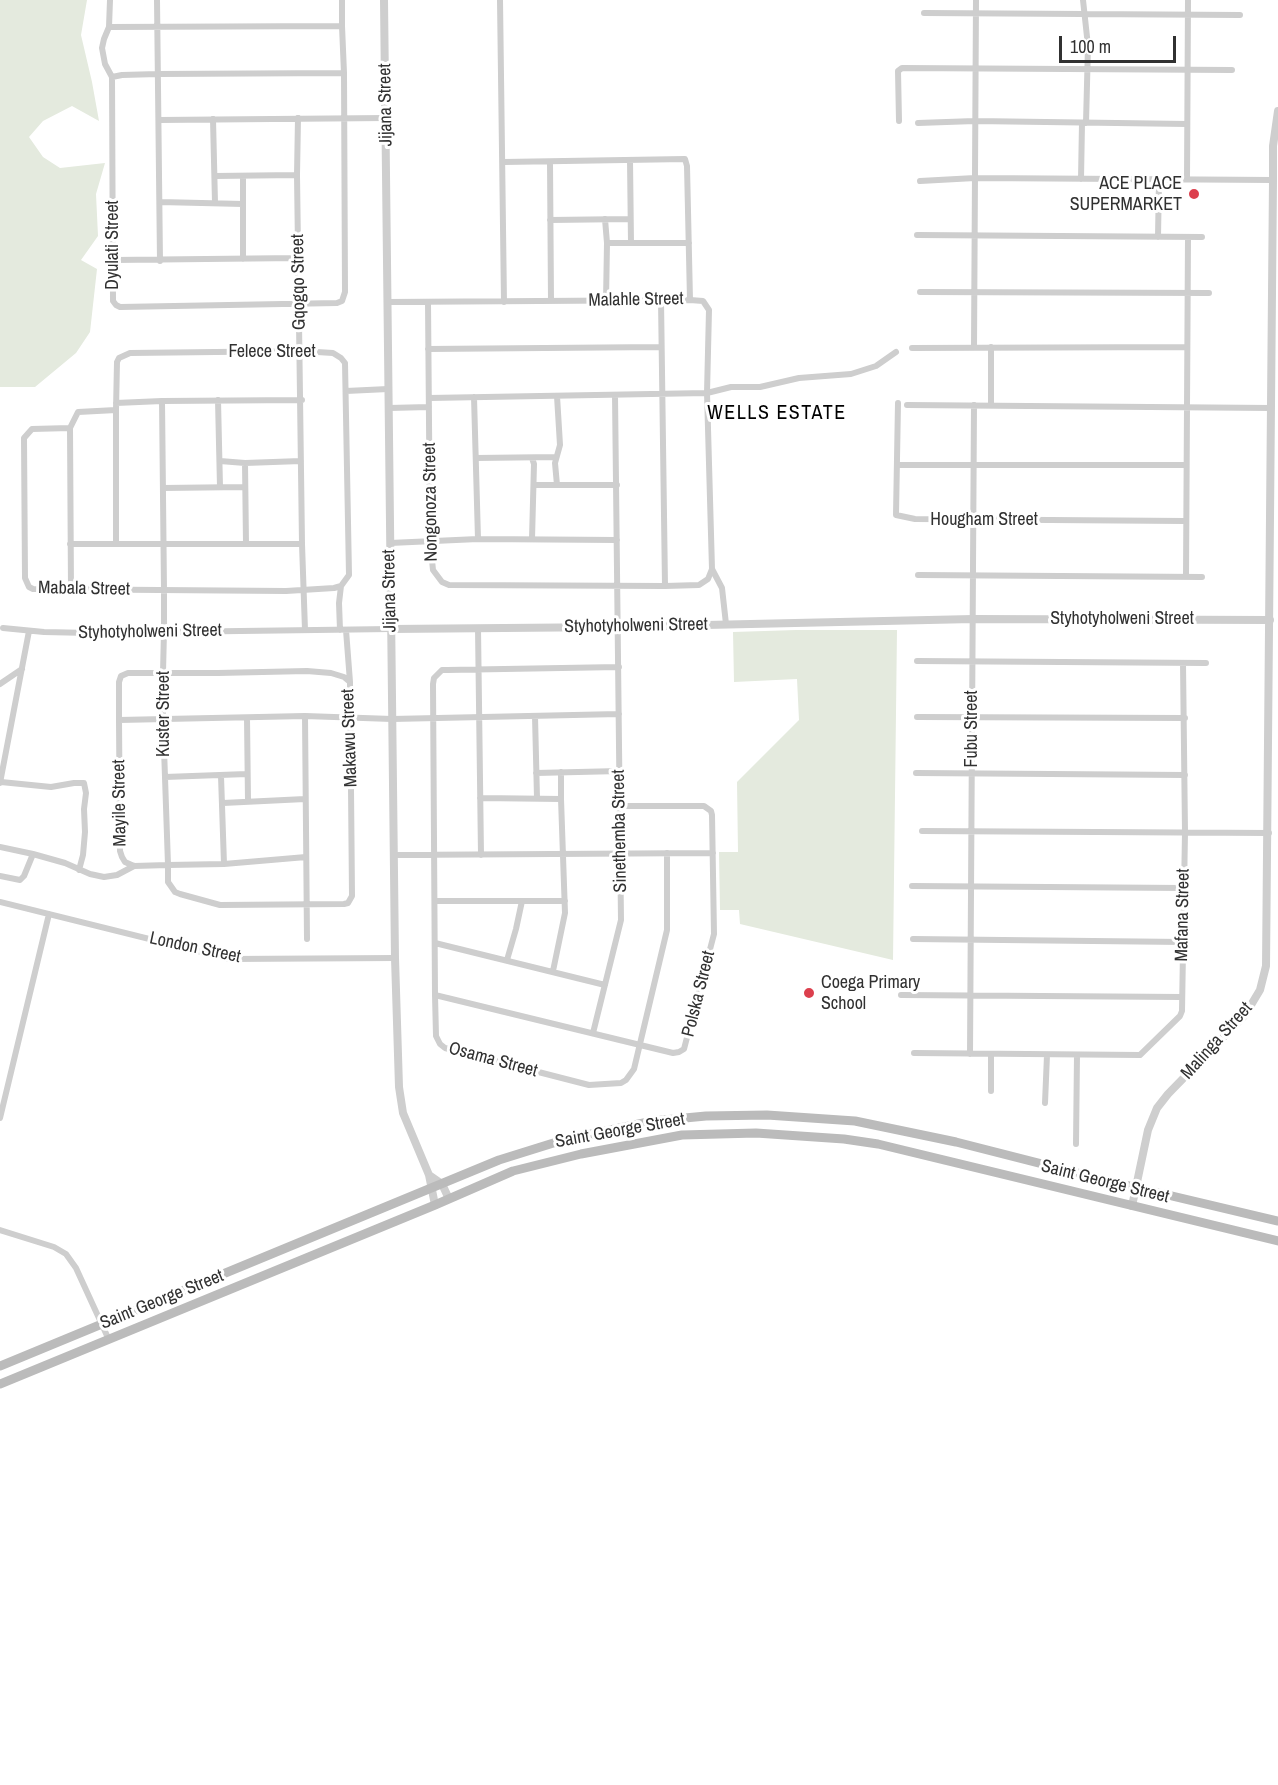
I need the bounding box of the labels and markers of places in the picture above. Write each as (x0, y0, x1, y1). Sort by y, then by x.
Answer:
place label: ACE PLACE SUPERMARKET (1070, 173, 1182, 216)
marker: ACE PLACE SUPERMARKET (1187, 187, 1201, 201)
place label: Coega Primary School (821, 972, 920, 1014)
marker: Coega Primary School (802, 986, 816, 1000)

